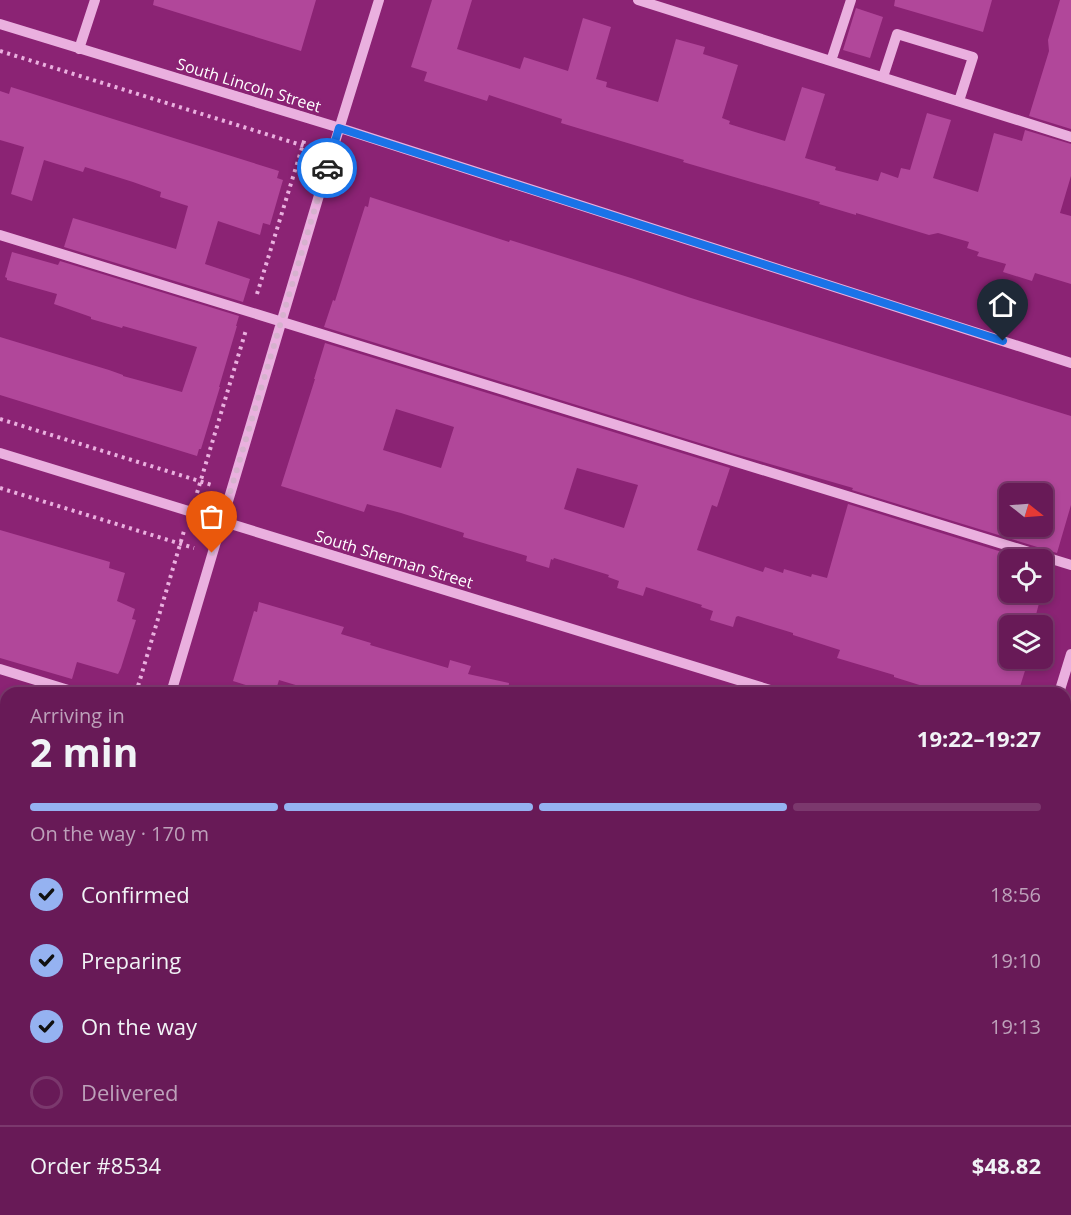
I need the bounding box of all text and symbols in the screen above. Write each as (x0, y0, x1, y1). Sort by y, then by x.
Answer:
street label: South Lincoln Street (174, 53, 324, 118)
courier (297, 138, 357, 198)
icon: car (311, 152, 344, 185)
pin (977, 279, 1028, 341)
icon: home (986, 288, 1019, 321)
north arrow (999, 483, 1053, 537)
map controls (999, 483, 1053, 669)
pin (186, 491, 237, 553)
icon: bag (195, 500, 228, 533)
street label: South Sherman Street (312, 524, 476, 594)
button: locate (999, 549, 1053, 603)
button: layers (999, 615, 1053, 669)
text: Arriving in (30, 702, 125, 729)
text: 19:22–19:27 (917, 723, 1041, 753)
text: 2 min (30, 725, 138, 778)
text: On the way · 170 m (30, 820, 209, 847)
icon: check (30, 878, 63, 911)
text: Confirmed (81, 879, 190, 909)
text: 18:56 (990, 881, 1041, 908)
icon: check (30, 944, 63, 977)
text: Preparing (81, 945, 181, 975)
text: 19:10 (990, 947, 1041, 974)
icon: check (30, 1010, 63, 1043)
text: On the way (81, 1011, 197, 1041)
text: 19:13 (990, 1013, 1041, 1040)
text: Delivered (81, 1077, 179, 1107)
text: Order #8534 (30, 1150, 161, 1180)
text: $48.82 (972, 1150, 1041, 1180)

